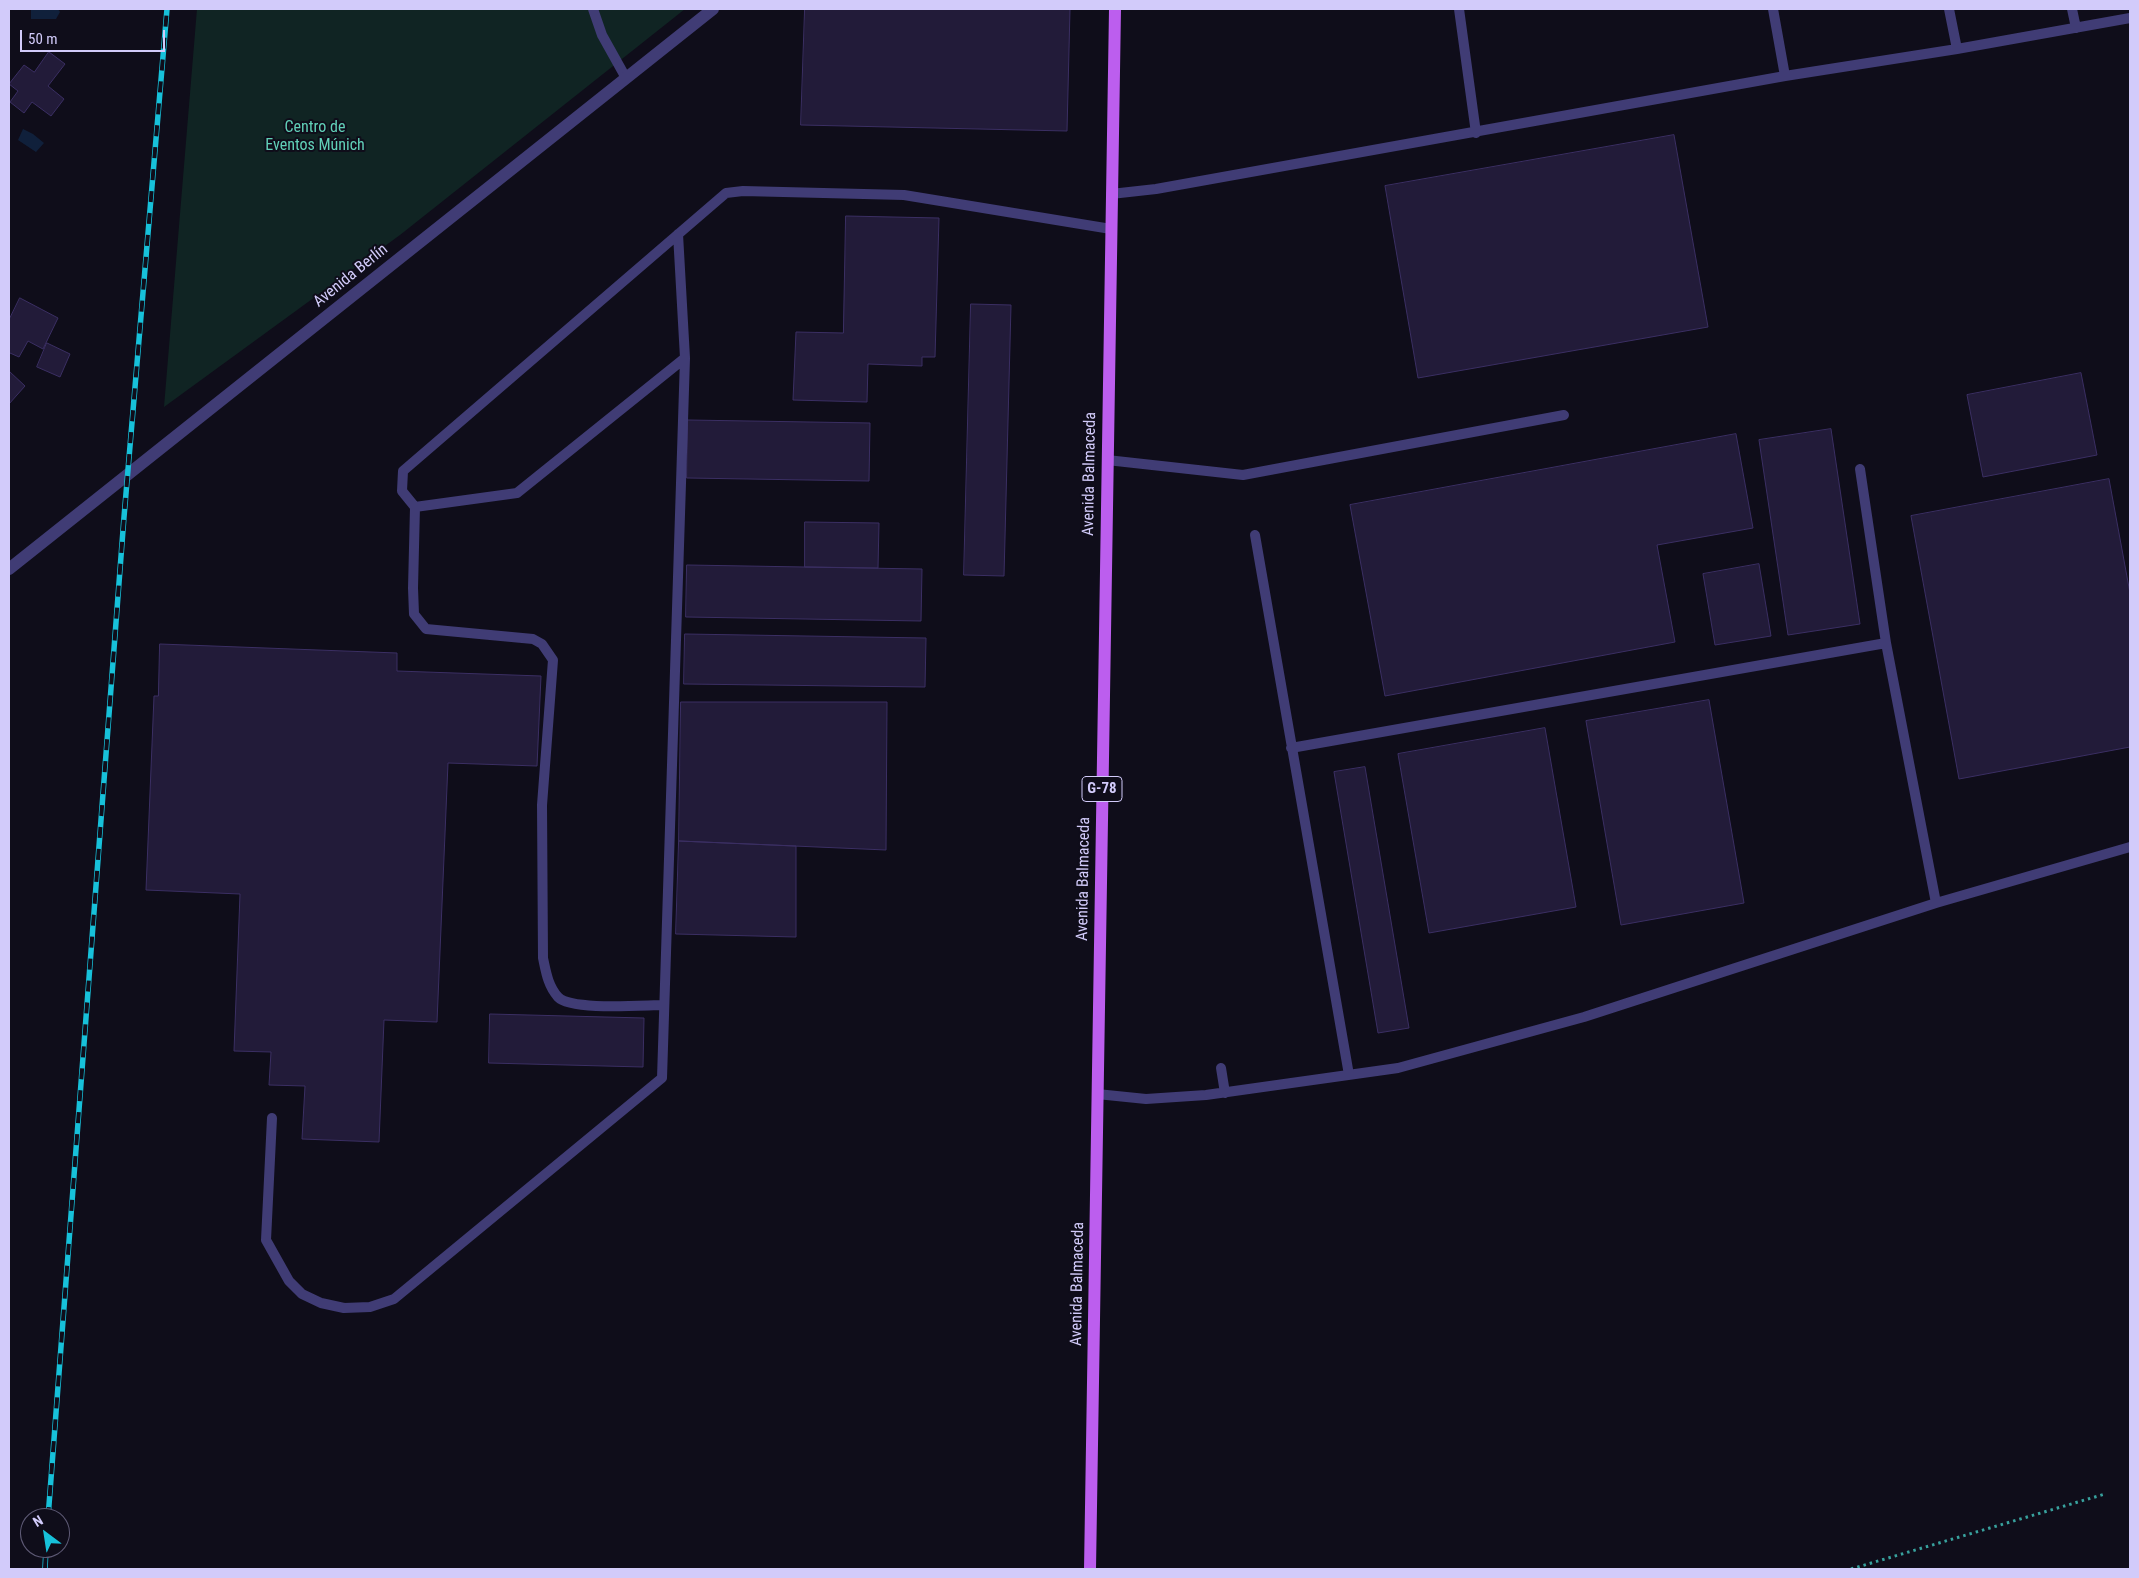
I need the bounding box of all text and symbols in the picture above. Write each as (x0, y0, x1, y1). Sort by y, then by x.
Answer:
scale bar (22, 20, 168, 52)
text: 50 m (28, 30, 58, 48)
park label: Centro de Eventos Múnich (265, 118, 365, 156)
street label: Avenida Berlín (310, 240, 392, 312)
street label: Avenida Balmaceda (1079, 412, 1101, 536)
road number: G-78 (1082, 776, 1122, 802)
street label: Avenida Balmaceda (1073, 817, 1095, 941)
street label: Avenida Balmaceda (1067, 1222, 1089, 1346)
north arrow (20, 1508, 70, 1558)
text: N (30, 1512, 46, 1530)

